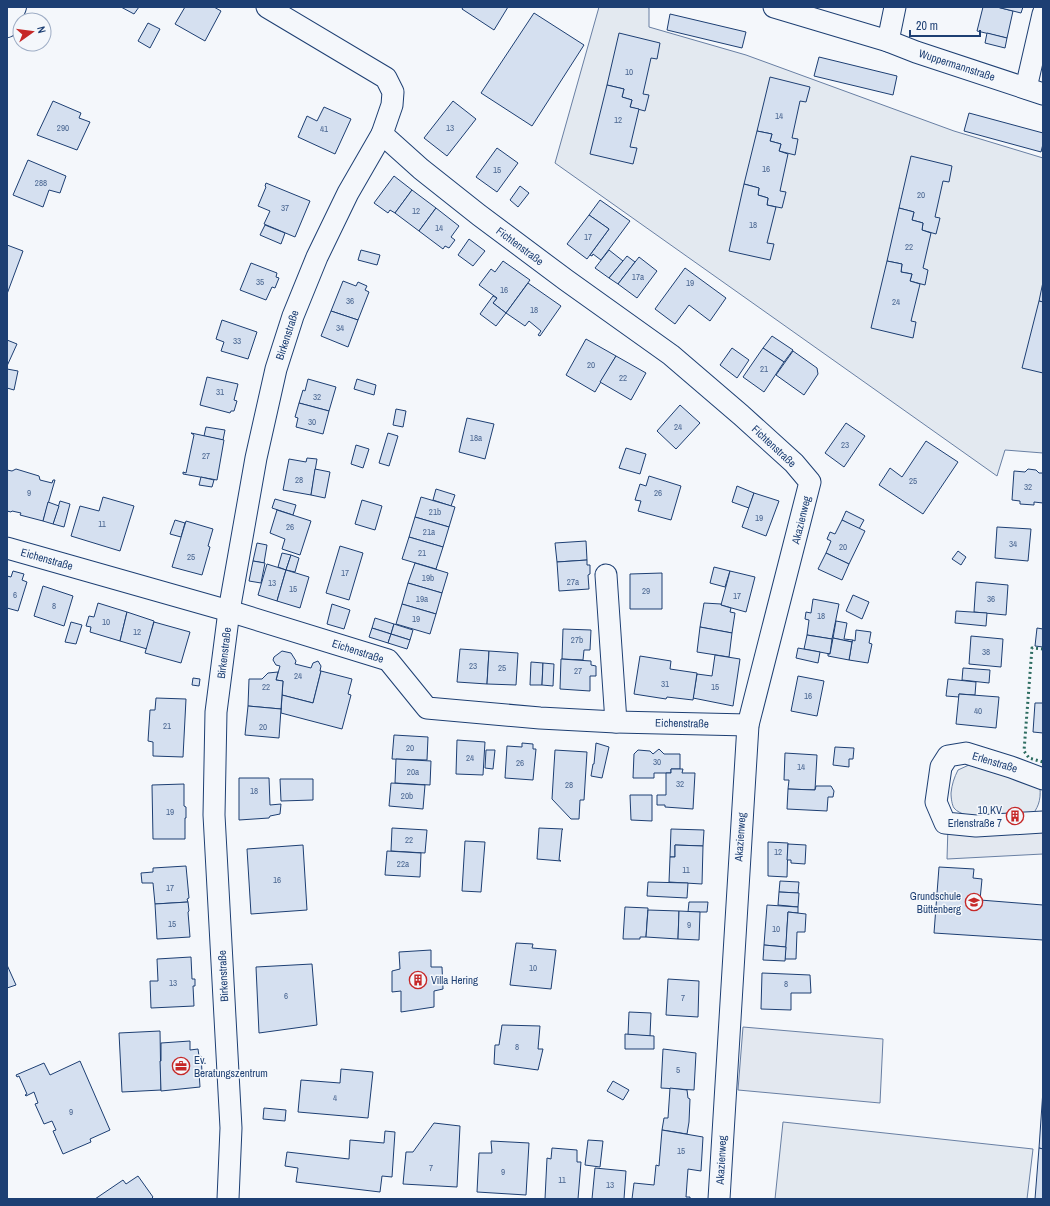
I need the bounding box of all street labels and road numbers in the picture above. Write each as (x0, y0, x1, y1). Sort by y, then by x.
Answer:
street label: Wuppermannstraße (917, 46, 997, 84)
street label: Fichtenstraße (494, 224, 546, 268)
street label: Birkenstraße (272, 308, 302, 362)
street label: Fichtenstraße (749, 422, 799, 470)
street label: Akazienweg (788, 494, 814, 547)
street label: Eichenstraße (19, 545, 75, 573)
street label: Birkenstraße (214, 627, 234, 679)
street label: Eichenstraße (330, 636, 386, 666)
street label: Eichenstraße (655, 716, 709, 730)
street label: Erlenstraße (971, 748, 1019, 776)
street label: Akazienweg (731, 812, 749, 863)
street label: Birkenstraße (215, 950, 231, 1002)
street label: Akazienweg (713, 1135, 729, 1186)

